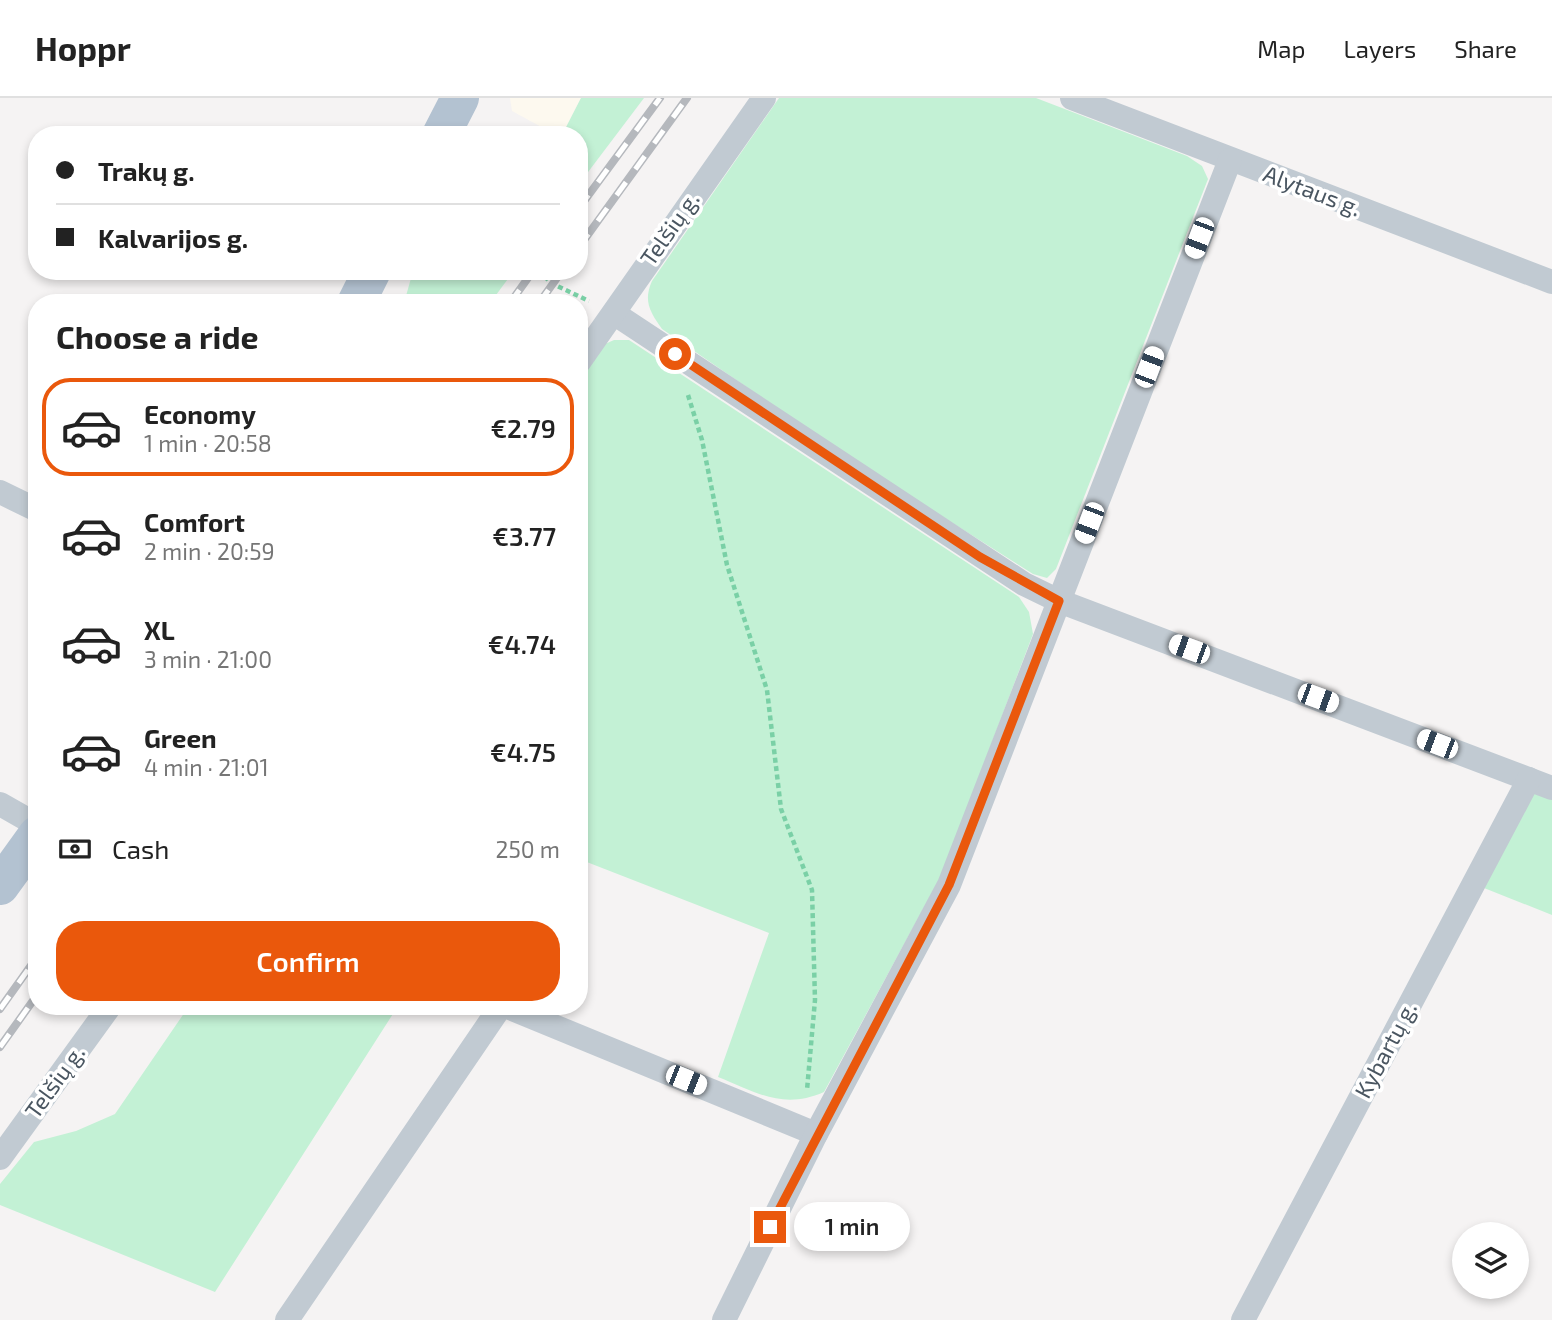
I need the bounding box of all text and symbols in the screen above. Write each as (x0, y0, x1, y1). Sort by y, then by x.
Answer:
text: Hoppr (35, 28, 131, 68)
text: Map (1257, 34, 1305, 63)
text: Layers (1343, 34, 1416, 63)
text: Share (1454, 34, 1517, 63)
text: Trakų g. (98, 155, 195, 186)
street label: Alytaus g. (1260, 159, 1365, 221)
street label: Telšių g. (634, 186, 705, 271)
car (1182, 215, 1217, 261)
text: Kalvarijos g. (98, 222, 248, 253)
text: Choose a ride (56, 317, 259, 355)
route start (659, 338, 691, 370)
car (1132, 344, 1167, 390)
icon: car (60, 396, 123, 459)
text: Economy (144, 398, 256, 429)
text: €2.79 (490, 412, 556, 443)
text: 1 min · 20:58 (144, 429, 272, 457)
car (1072, 500, 1107, 546)
icon: car (60, 504, 123, 567)
text: Comfort (144, 506, 245, 537)
text: €3.77 (492, 520, 556, 551)
text: 2 min · 20:59 (144, 537, 275, 565)
icon: car (60, 612, 123, 675)
text: XL (144, 614, 175, 645)
text: €4.74 (488, 628, 556, 659)
car (1166, 632, 1213, 666)
text: 3 min · 21:00 (144, 645, 272, 673)
car (1295, 681, 1342, 715)
icon: car (60, 720, 123, 783)
text: Green (144, 722, 217, 753)
car (1414, 727, 1461, 761)
text: €4.75 (490, 736, 556, 767)
text: 4 min · 21:01 (144, 753, 269, 781)
icon: cash (56, 830, 94, 868)
text: Cash (112, 833, 169, 864)
text: 250 m (496, 835, 560, 863)
button: Confirm (56, 921, 560, 1001)
street label: Kybartų g. (1348, 997, 1422, 1103)
street label: Telšių g. (18, 1039, 90, 1123)
car (663, 1062, 710, 1098)
callout: 1 min (794, 1202, 910, 1252)
route end (754, 1211, 786, 1243)
text: 1 min (825, 1212, 879, 1240)
map controls (1452, 1222, 1529, 1299)
button: layers (1452, 1222, 1529, 1299)

